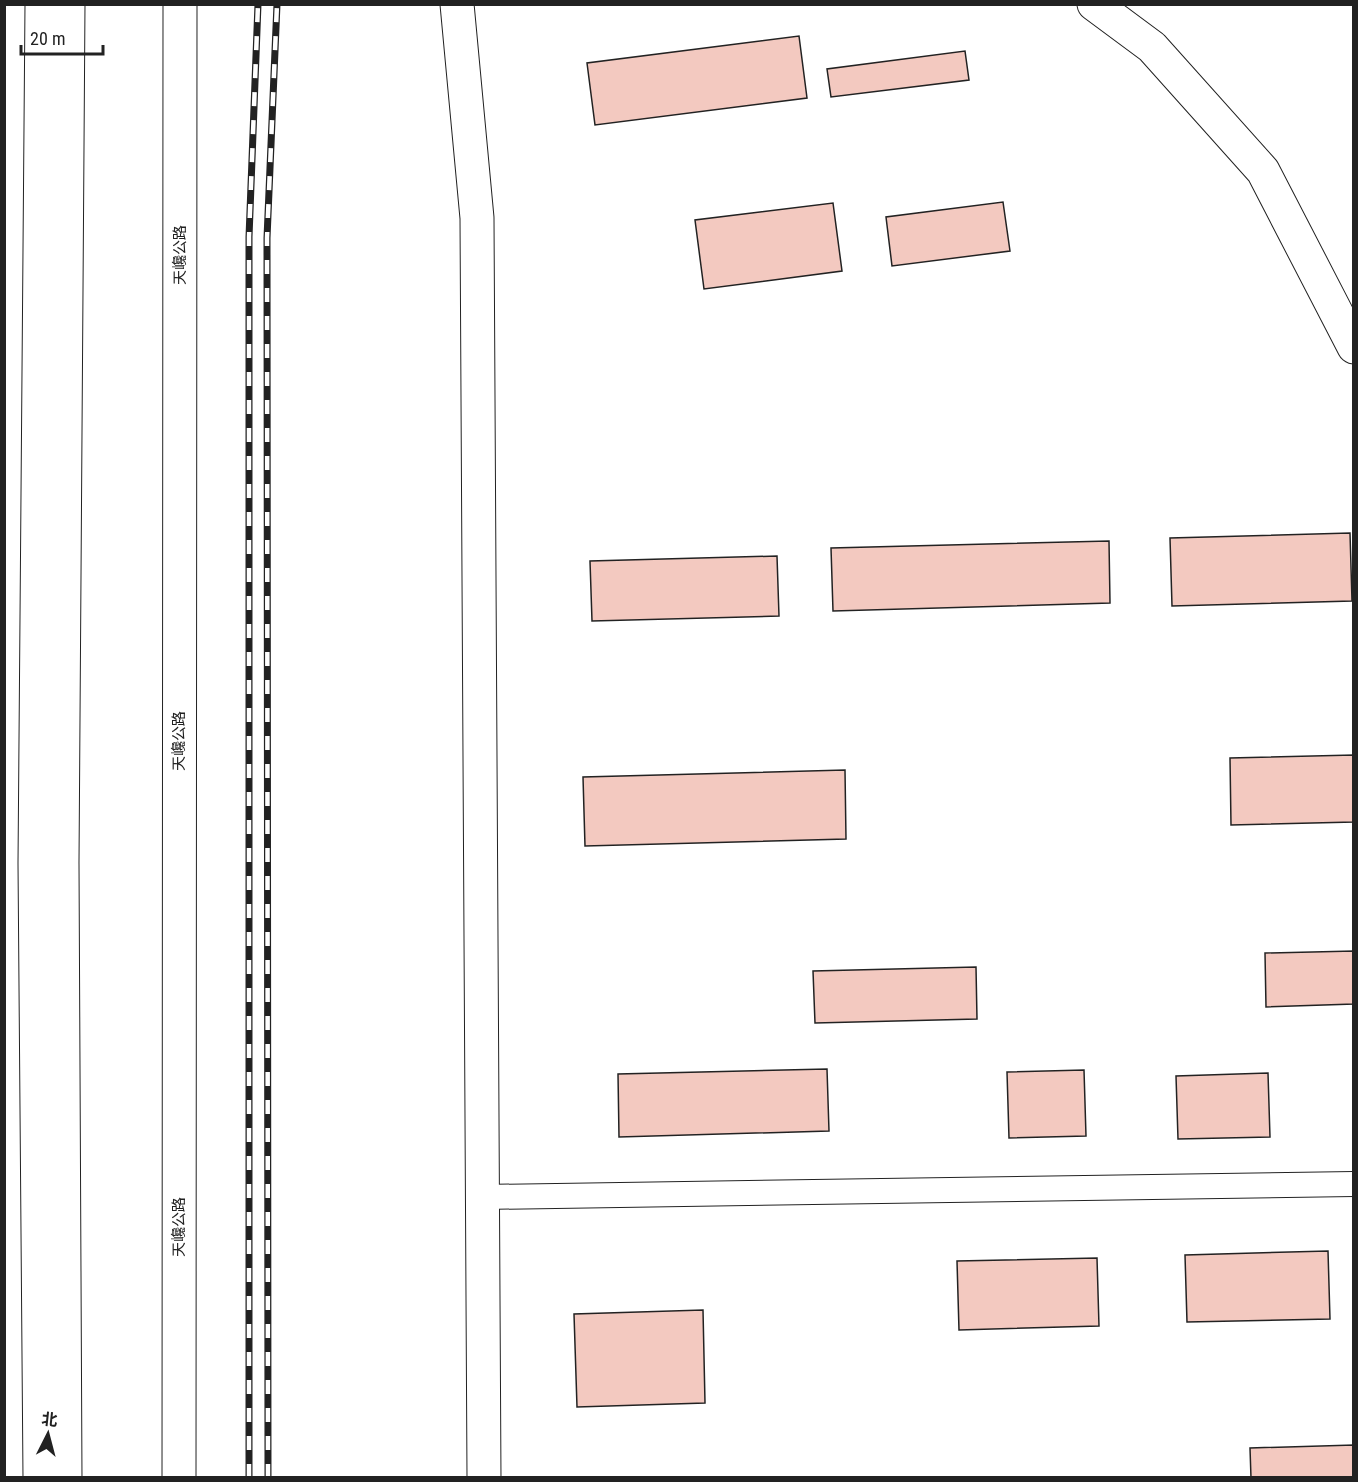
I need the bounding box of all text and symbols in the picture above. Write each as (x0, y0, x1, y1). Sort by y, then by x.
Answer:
scale bar (21, 18, 104, 56)
text: 20 m (30, 28, 65, 49)
street label: 天巉公路 (171, 225, 189, 285)
street label: 天巉公路 (170, 711, 188, 771)
street label: 天巉公路 (170, 1197, 188, 1257)
north arrow (18, 1404, 78, 1464)
text: 北 (41, 1409, 58, 1430)

